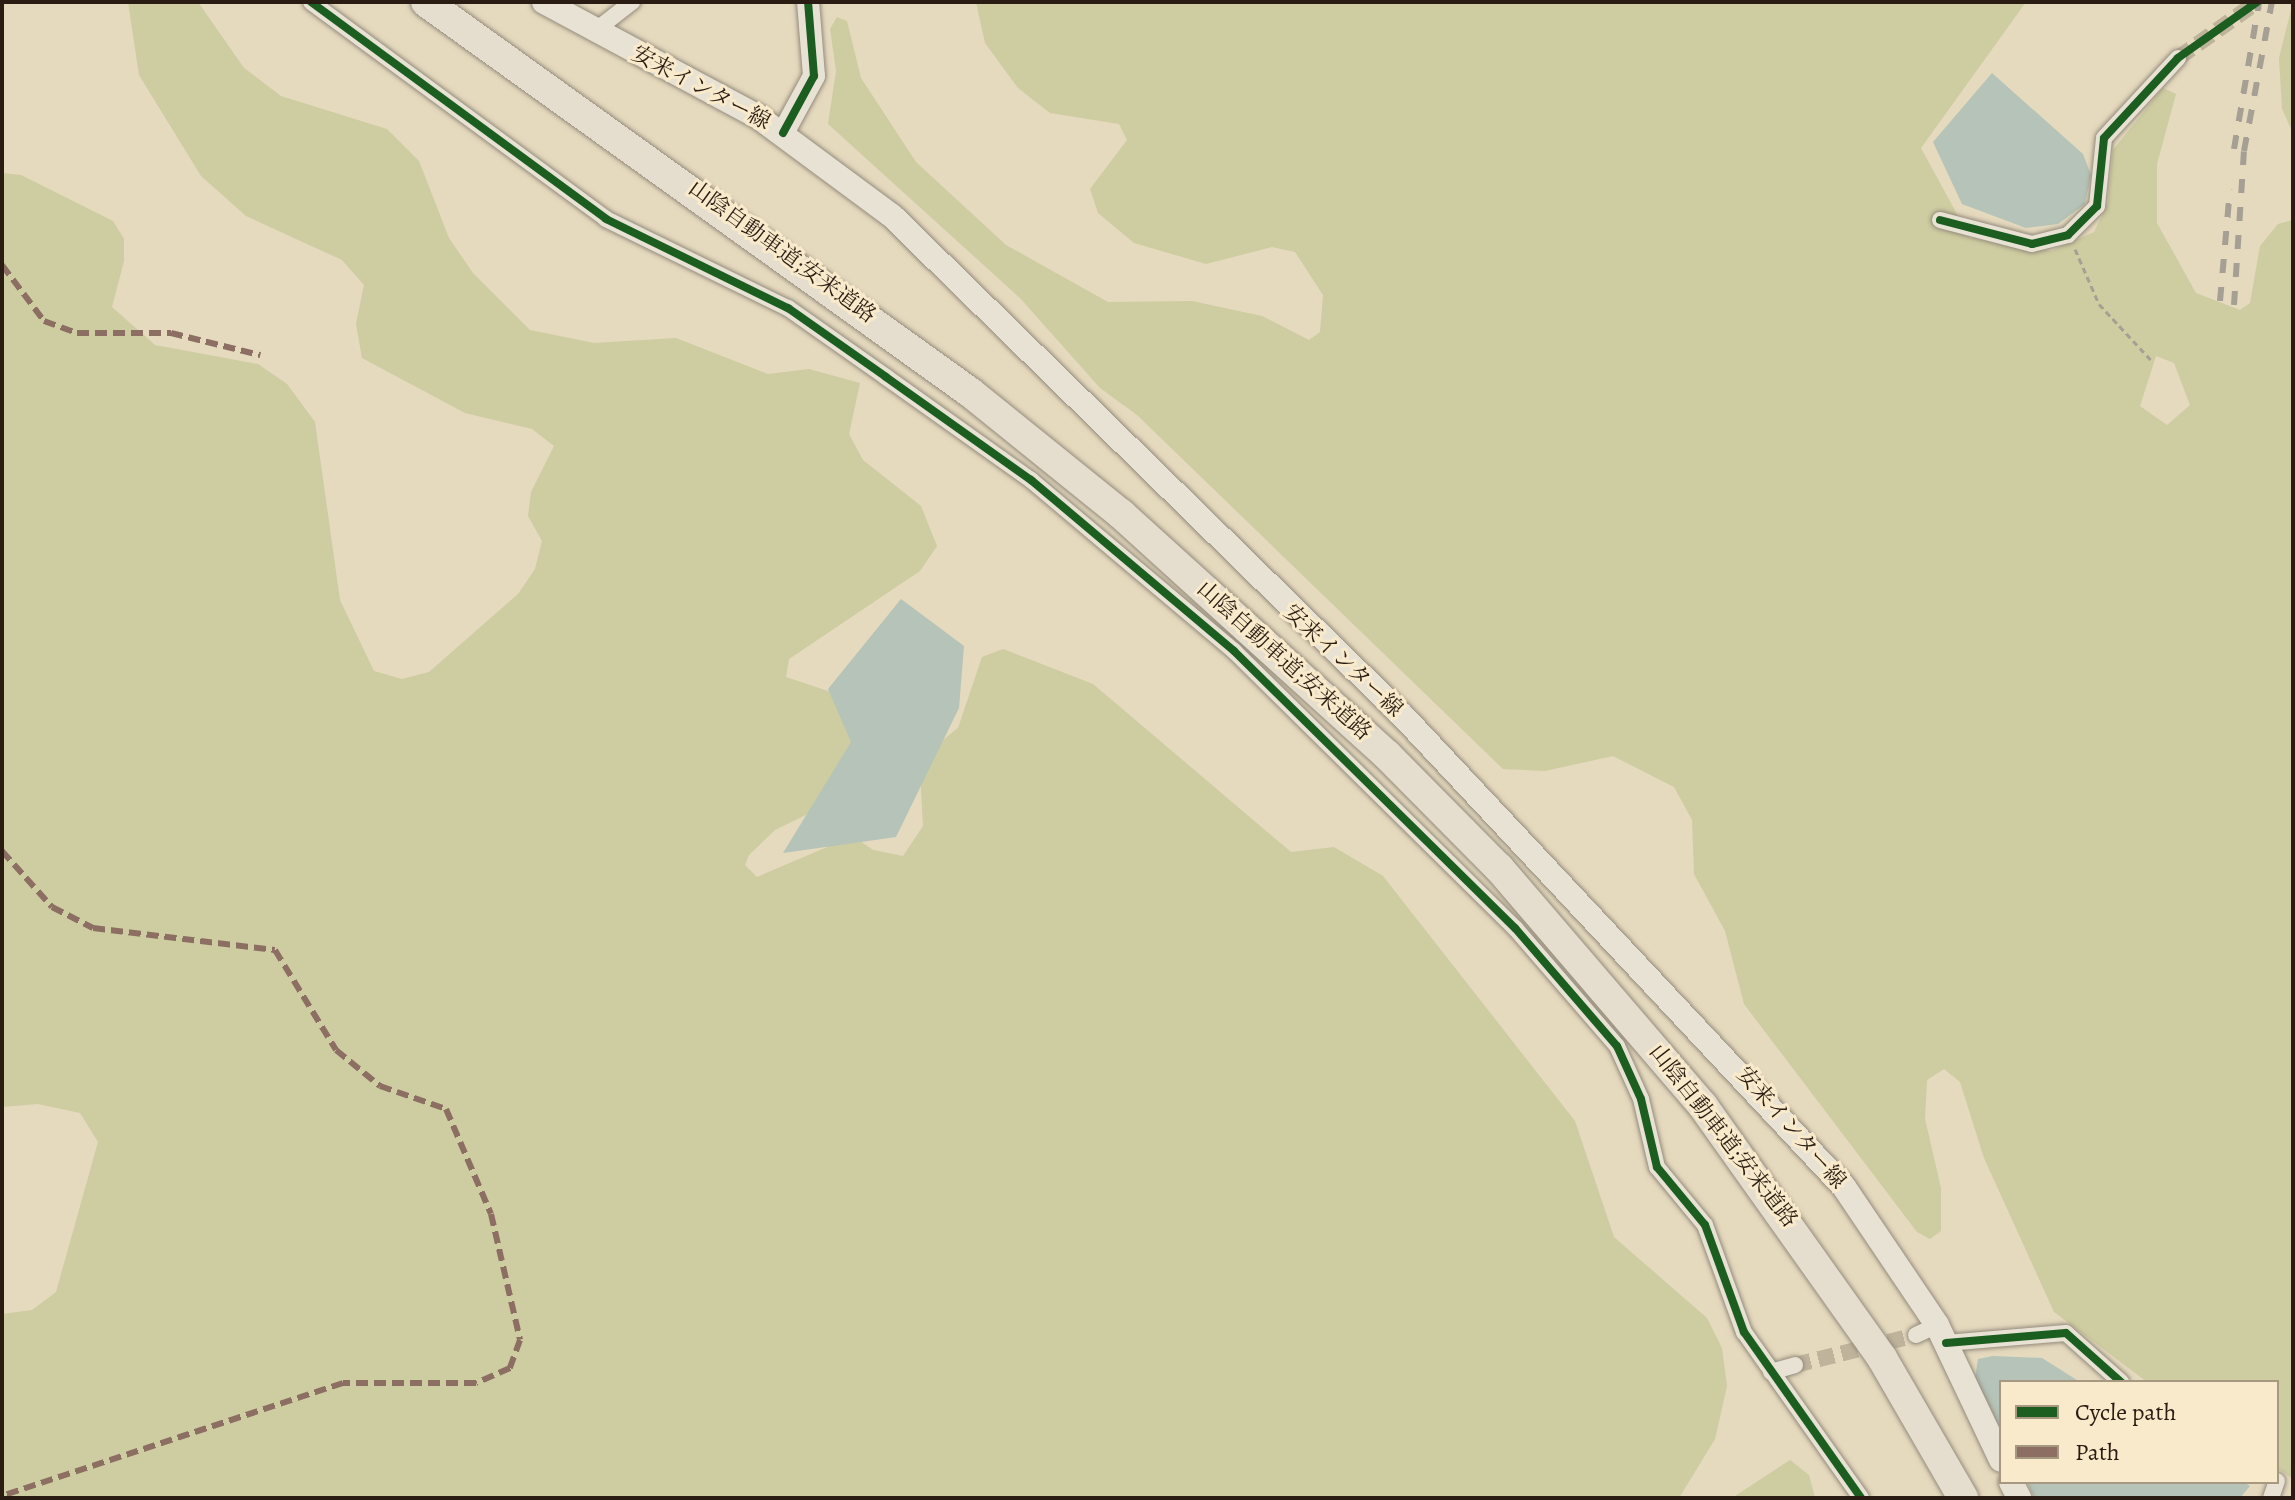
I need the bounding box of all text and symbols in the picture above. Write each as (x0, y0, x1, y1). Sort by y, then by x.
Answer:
street label: 安来インター線 (627, 40, 775, 136)
street label: 山陰自動車道;安来道路 (683, 175, 881, 329)
street label: 山陰自動車道;安来道路 (1191, 576, 1377, 746)
street label: 安来インター線 (1278, 599, 1408, 723)
street label: 山陰自動車道;安来道路 (1643, 1039, 1803, 1233)
street label: 安来インター線 (1731, 1061, 1851, 1195)
legend (1999, 1380, 2279, 1484)
text: Cycle path (2075, 1396, 2176, 1428)
text: Path (2075, 1436, 2120, 1468)

